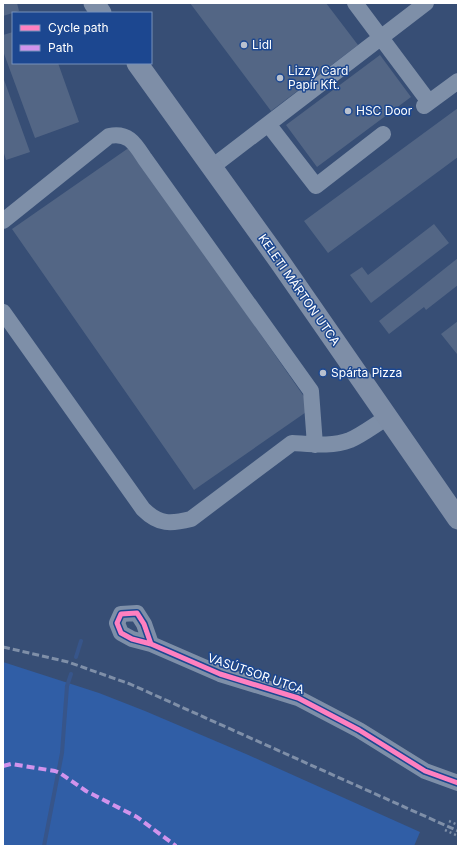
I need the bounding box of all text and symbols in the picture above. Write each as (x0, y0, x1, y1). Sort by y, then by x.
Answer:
legend (12, 12, 152, 64)
text: Cycle path (48, 20, 109, 35)
place label: Lidl (252, 37, 272, 52)
text: Path (48, 40, 73, 55)
marker: Lidl (239, 40, 249, 50)
place label: Lizzy Card Papír Kft. (288, 63, 348, 92)
marker: Lizzy Card Papír Kft. (275, 73, 285, 83)
place label: HSC Door (356, 103, 413, 118)
marker: HSC Door (343, 106, 353, 116)
street label: KELETI MÁRTON UTCA (255, 231, 344, 348)
place label: Spárta Pizza (331, 365, 402, 380)
marker: Spárta Pizza (318, 368, 328, 378)
street label: VASÚTSOR UTCA (206, 650, 306, 697)

